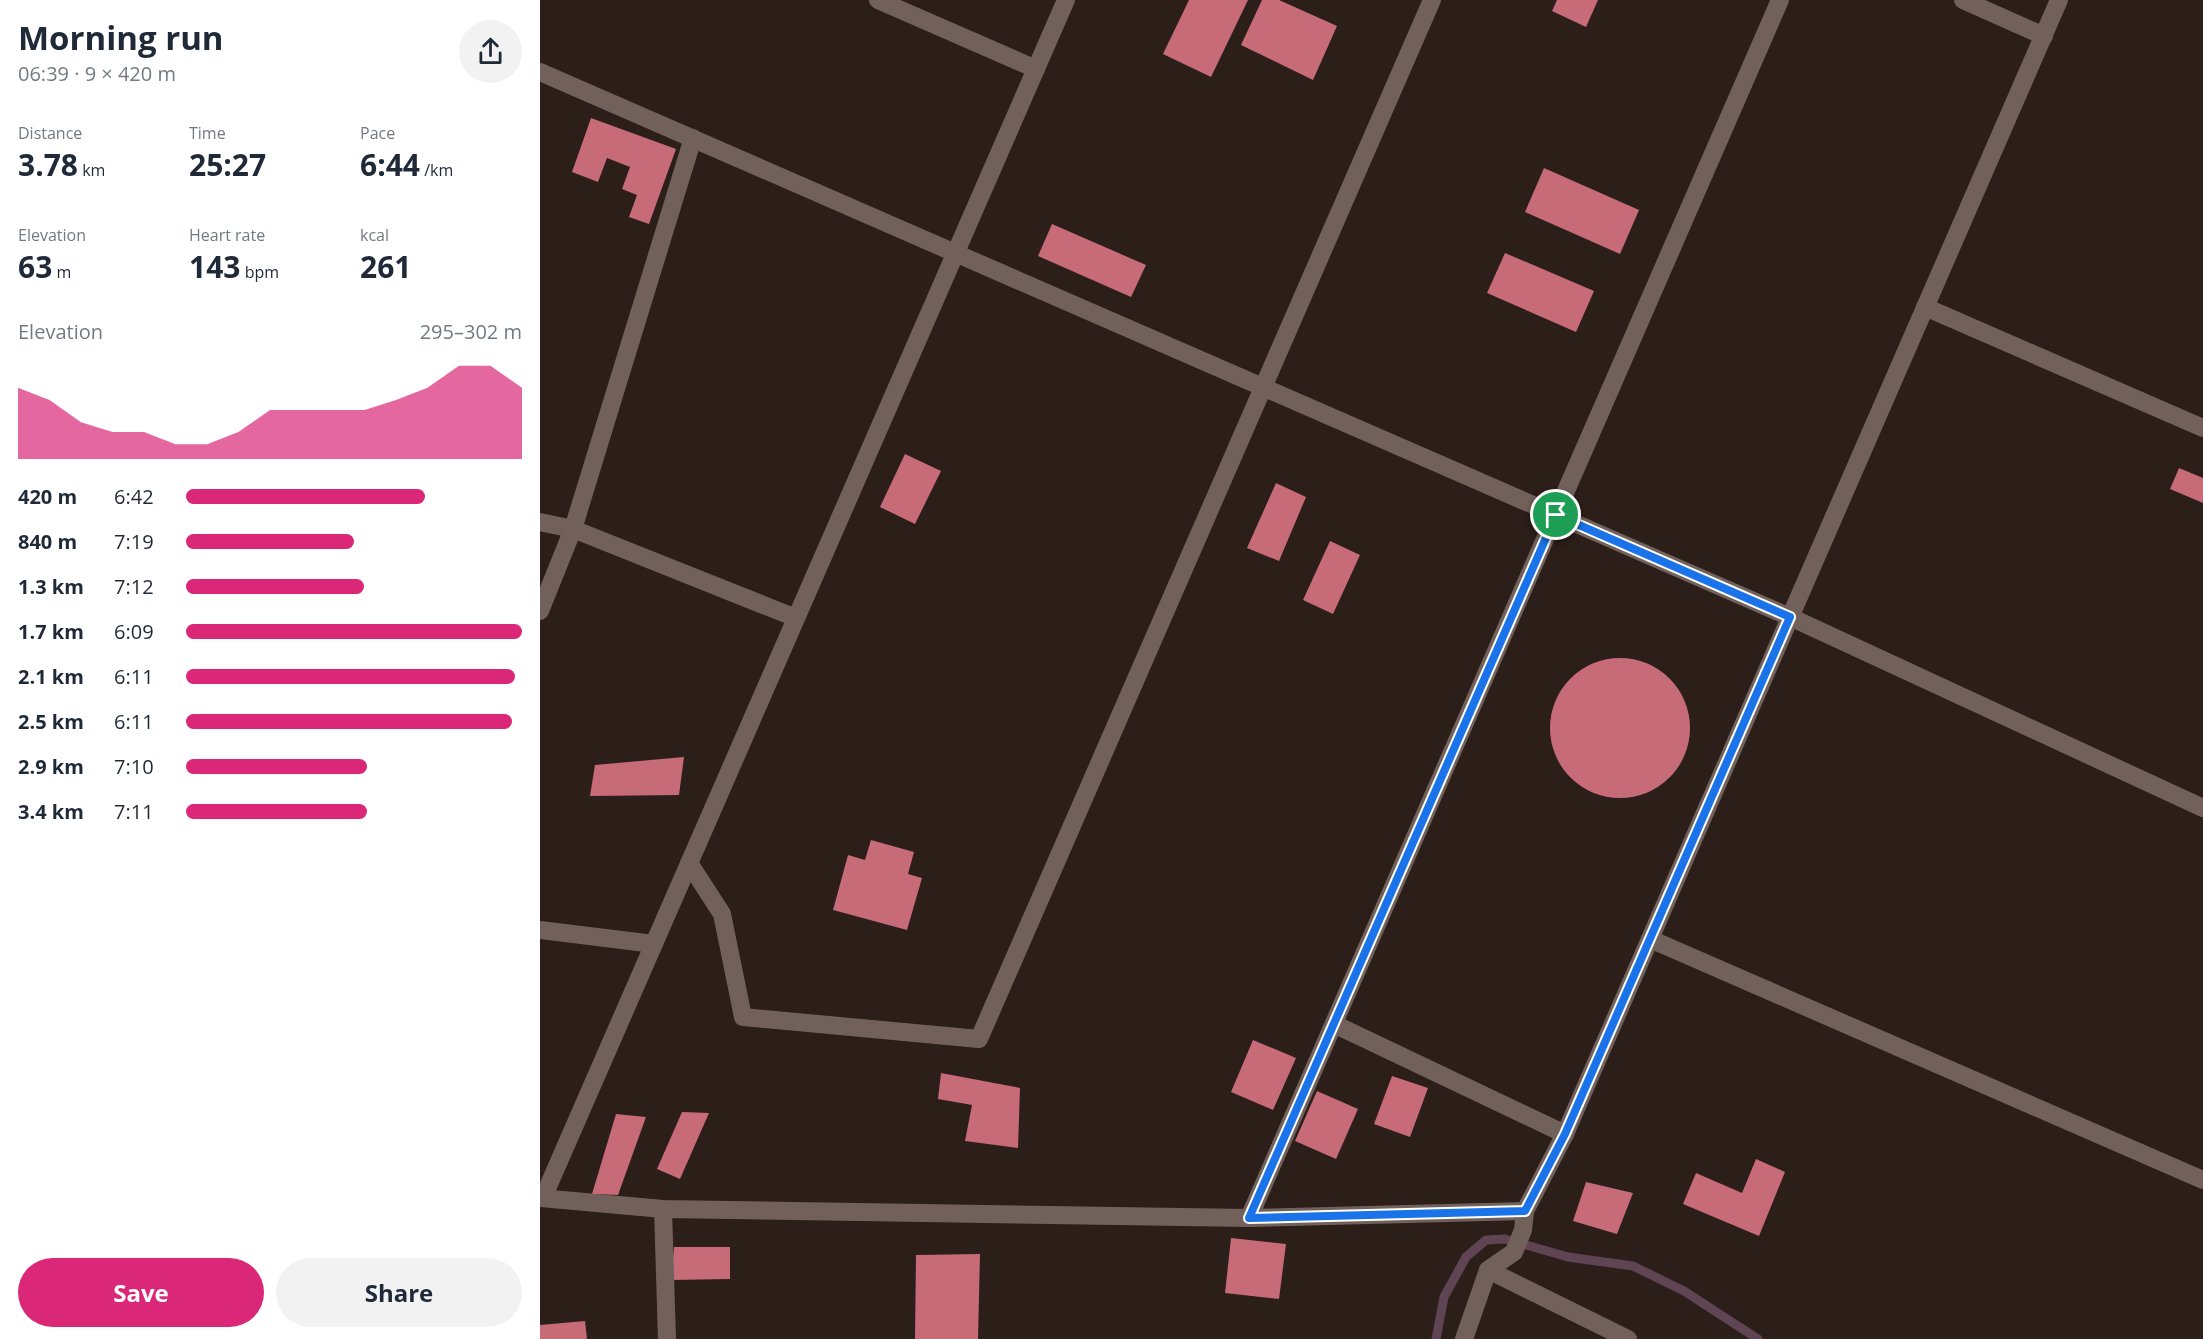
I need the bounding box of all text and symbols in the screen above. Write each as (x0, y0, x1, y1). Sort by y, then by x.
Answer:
text: Morning run (18, 15, 224, 60)
button: share (459, 20, 522, 83)
text: 06:39 · 9 × 420 m (18, 60, 176, 87)
text: Distance (18, 122, 82, 144)
text: Time (189, 122, 226, 144)
text: Pace (360, 122, 395, 144)
text: 3.78 (18, 144, 78, 185)
text: 25:27 (189, 144, 266, 185)
text: 6:44 (360, 144, 420, 185)
text: km (78, 159, 105, 181)
text: /km (420, 159, 453, 181)
text: Elevation (18, 224, 86, 246)
text: Heart rate (189, 224, 265, 246)
text: kcal (360, 224, 389, 246)
text: 63 (18, 246, 52, 287)
text: 143 (189, 246, 240, 287)
text: 261 (360, 246, 411, 287)
text: m (52, 261, 71, 283)
text: bpm (240, 261, 279, 283)
text: Elevation (18, 318, 103, 345)
text: 295–302 m (420, 318, 522, 345)
text: 420 m (18, 483, 77, 510)
text: 6:42 (114, 483, 154, 510)
pin (1530, 489, 1581, 540)
icon: arrive (1539, 498, 1572, 531)
text: 840 m (18, 528, 77, 555)
text: 7:19 (114, 528, 154, 555)
text: 1.3 km (18, 573, 84, 600)
text: 7:12 (114, 573, 154, 600)
text: 1.7 km (18, 618, 84, 645)
text: 6:09 (114, 618, 154, 645)
text: 2.1 km (18, 663, 84, 690)
text: 6:11 (114, 663, 154, 690)
text: 2.5 km (18, 708, 84, 735)
text: 6:11 (114, 708, 154, 735)
text: 2.9 km (18, 753, 84, 780)
text: 7:10 (114, 753, 154, 780)
text: 3.4 km (18, 798, 84, 825)
text: 7:11 (114, 798, 154, 825)
button: Save (18, 1258, 264, 1327)
button: Share (276, 1258, 522, 1327)

